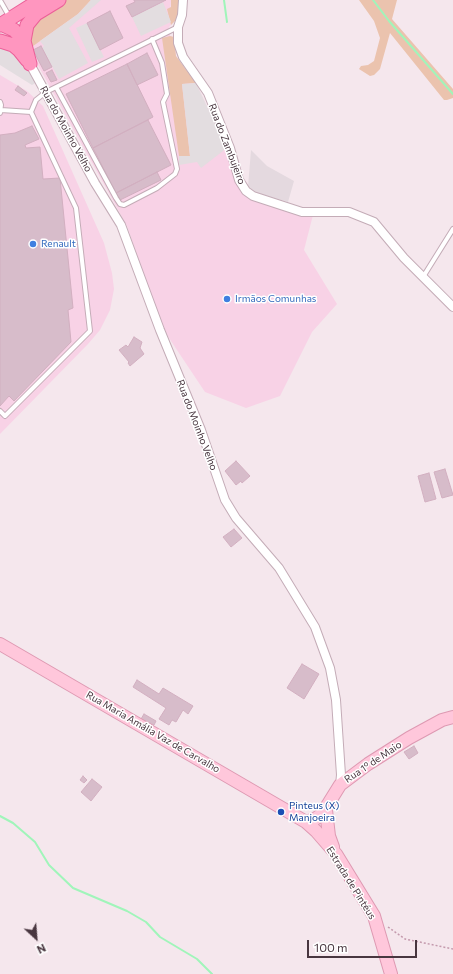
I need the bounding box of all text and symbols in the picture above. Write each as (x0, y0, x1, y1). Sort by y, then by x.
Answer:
street label: Rua do Moinho Velho (37, 84, 95, 174)
street label: Rua do Zambujeiro (206, 102, 248, 186)
place label: Renault (41, 238, 76, 250)
marker: Renault (28, 239, 38, 249)
place label: Irmãos Comunhas (235, 293, 316, 305)
marker: Irmãos Comunhas (222, 294, 232, 304)
street label: Rua do Moinho Velho (174, 378, 220, 472)
street label: Rua Maria Amália Vaz de Carvalho (84, 689, 222, 775)
street label: Rua 1º de Maio (342, 738, 404, 786)
place label: Pinteus (X) Manjoeira (289, 800, 339, 824)
marker: Pinteus (X) Manjoeira (276, 807, 286, 817)
street label: Estrada de Pintéus (324, 844, 378, 922)
north arrow (16, 918, 56, 958)
scale bar (309, 932, 419, 958)
text: 100 m (314, 940, 348, 954)
text: N (35, 942, 48, 957)

